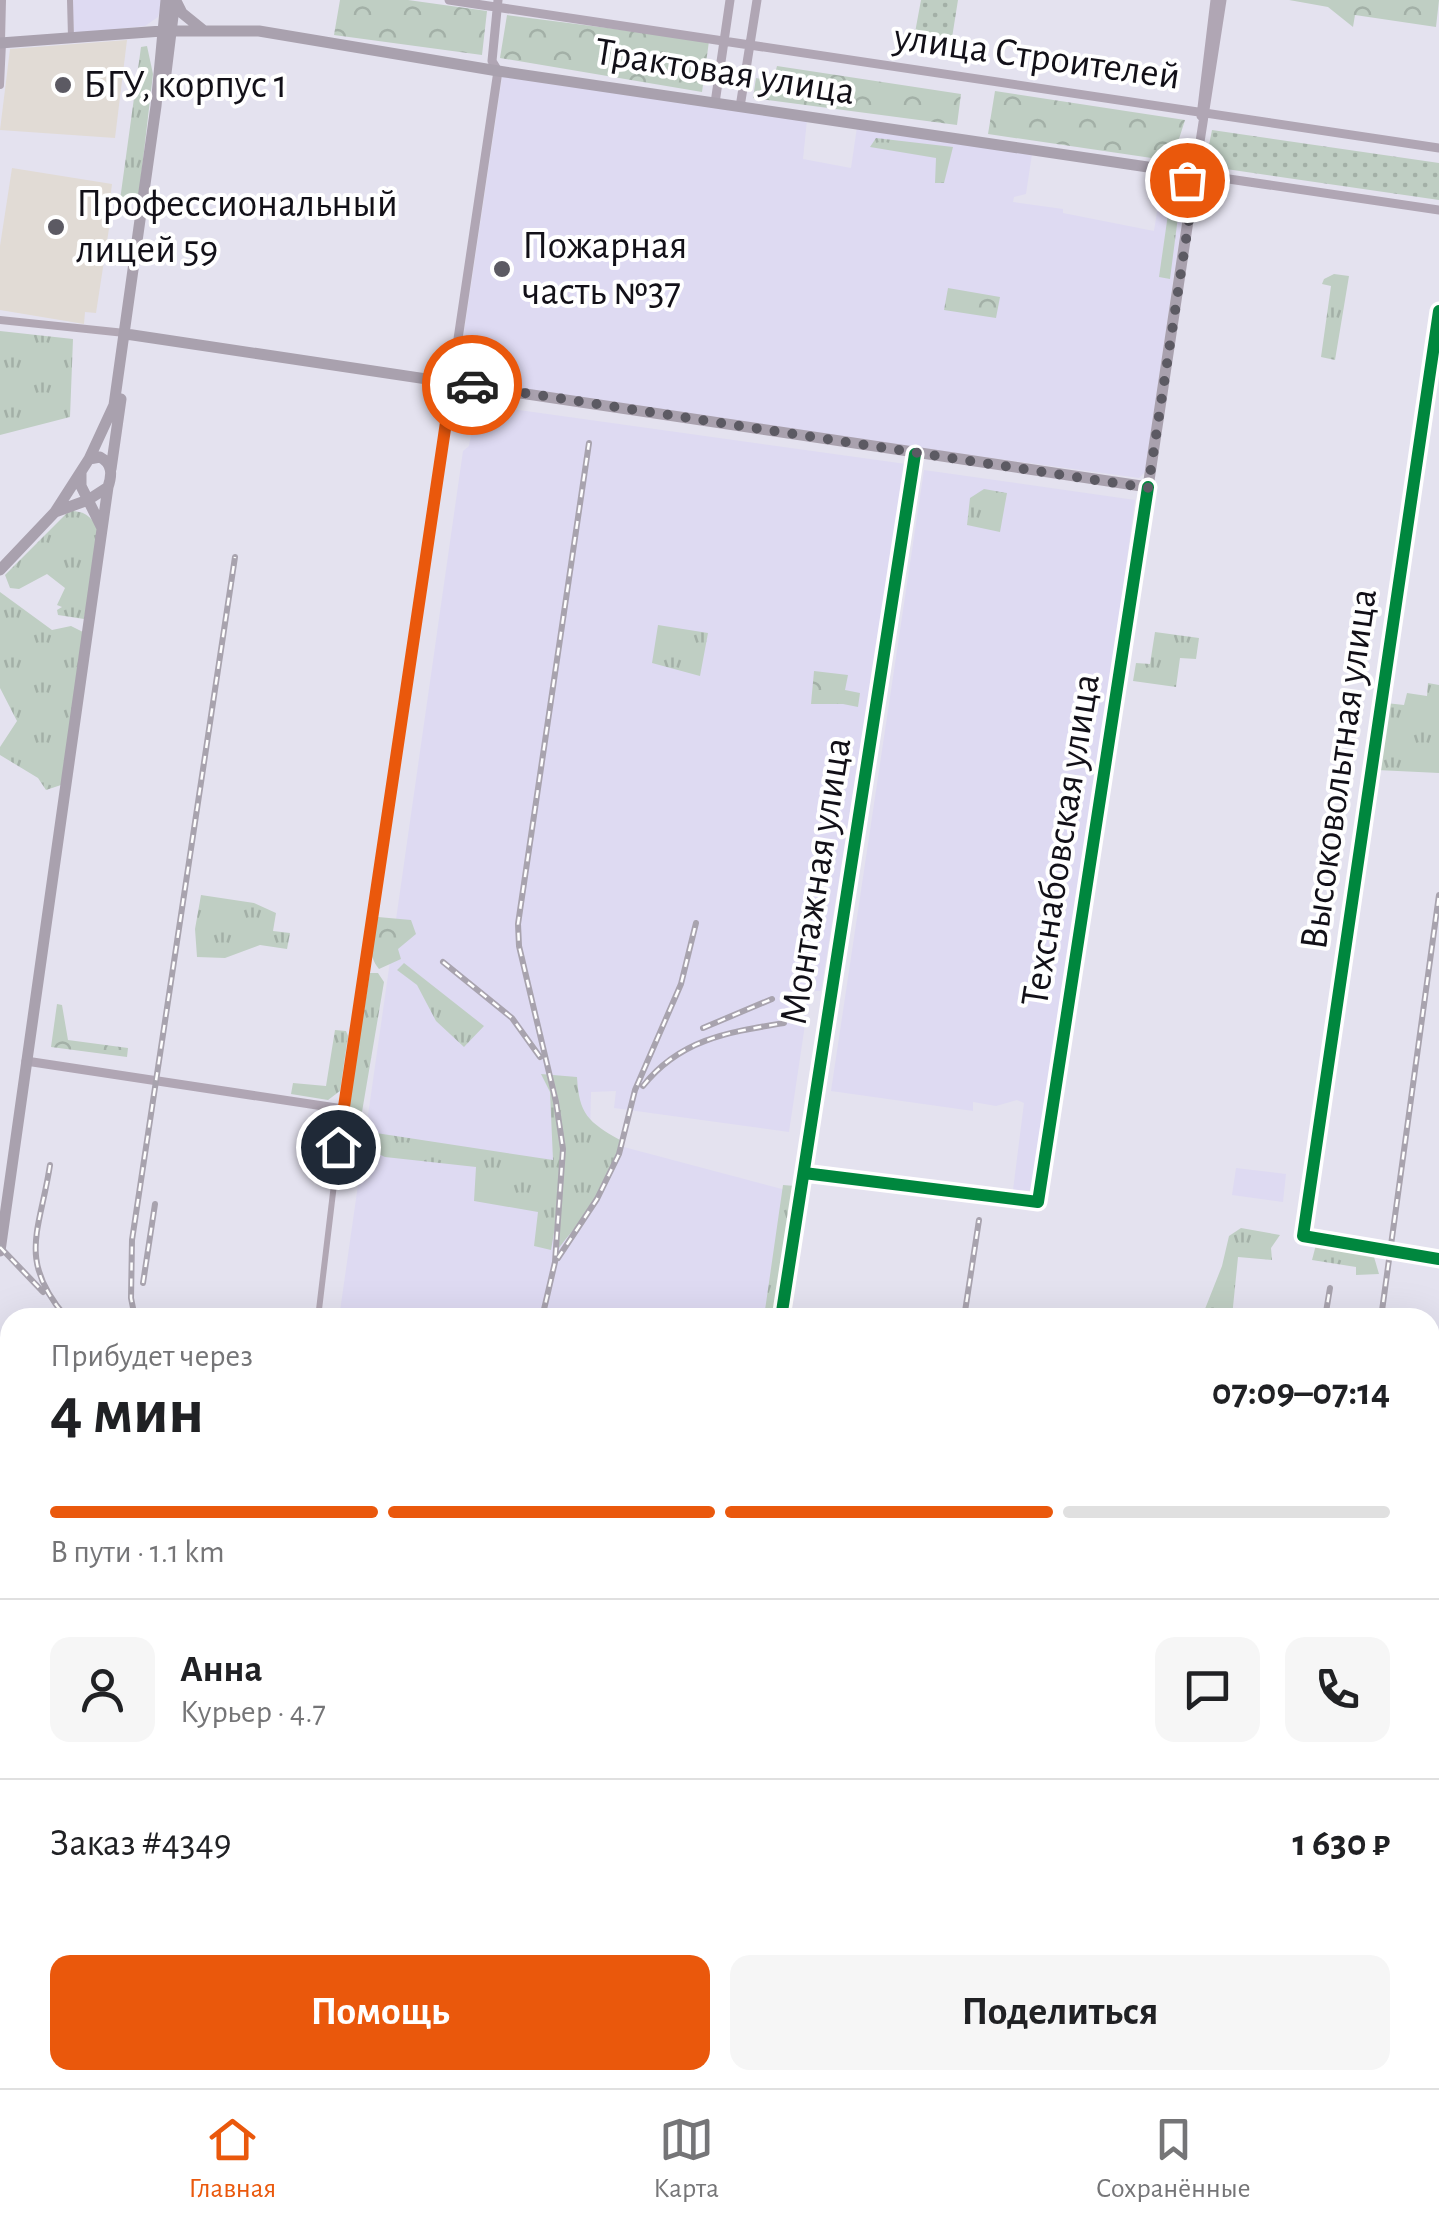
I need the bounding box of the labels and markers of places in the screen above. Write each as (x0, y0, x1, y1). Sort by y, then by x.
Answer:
place label: БГУ, корпус 1 (83, 65, 288, 105)
marker: БГУ, корпус 1 (52, 74, 74, 96)
pin (1145, 138, 1230, 223)
place label: Профессиональный лицей 59 (76, 184, 398, 270)
marker: Профессиональный лицей 59 (45, 216, 67, 238)
place label: Пожарная часть №37 (522, 226, 688, 312)
marker: Пожарная часть №37 (491, 258, 513, 280)
pin (296, 1105, 381, 1190)

